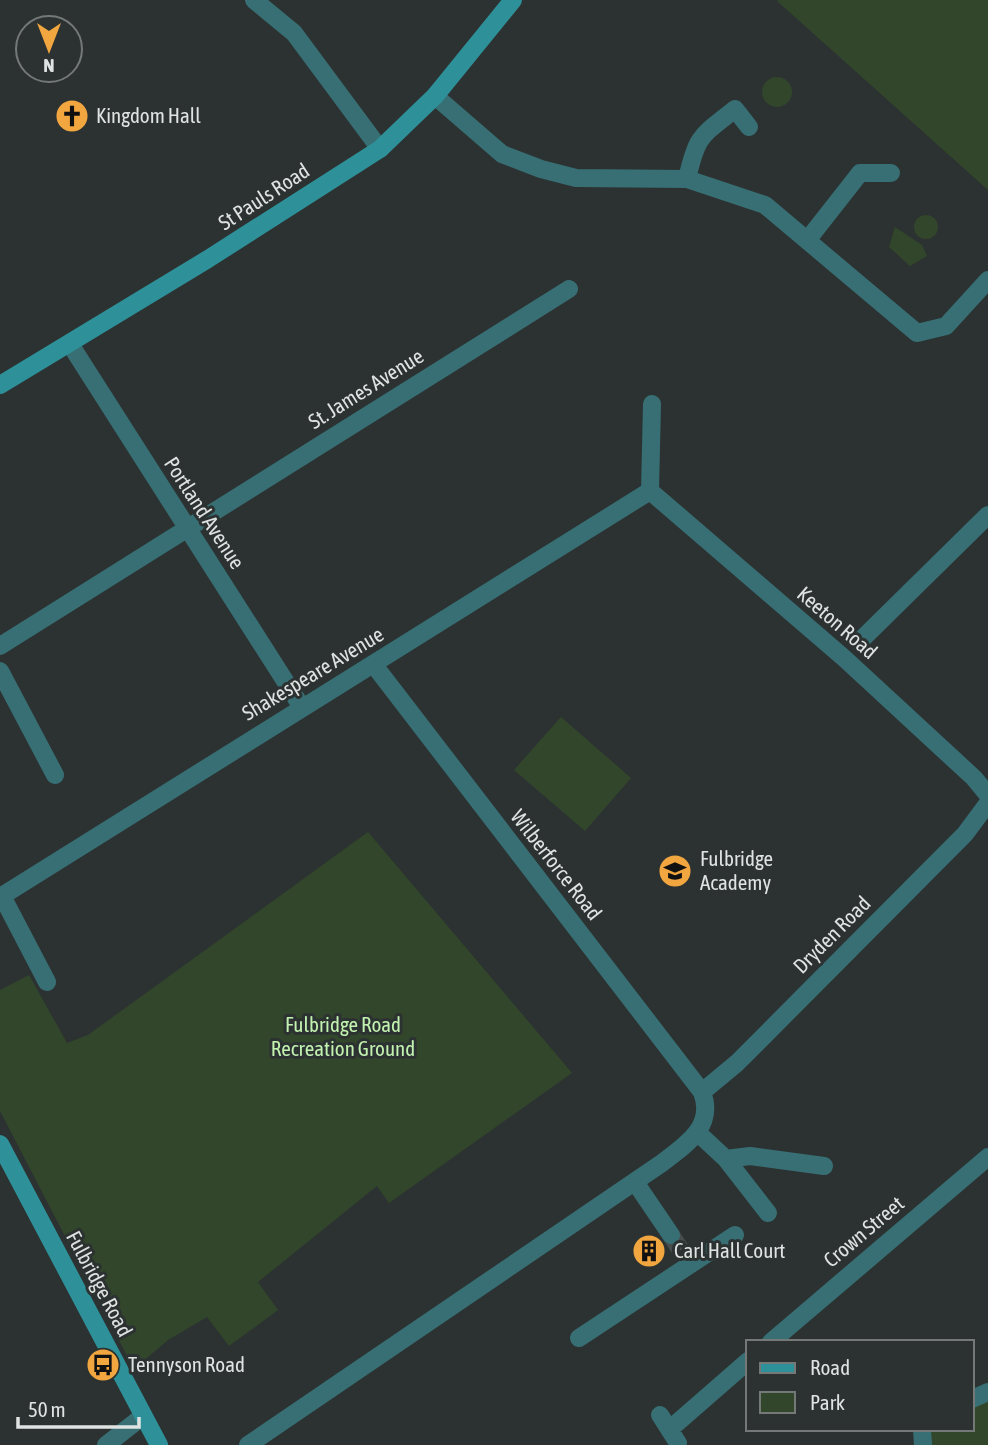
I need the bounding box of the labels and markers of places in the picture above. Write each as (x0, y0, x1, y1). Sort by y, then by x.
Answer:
church icon: Kingdom Hall (53, 97, 91, 135)
place label: Kingdom Hall (96, 103, 201, 127)
place label: Fulbridge Academy (700, 846, 773, 894)
school or university icon: Fulbridge Academy (656, 852, 694, 890)
building icon: Carl Hall Court (630, 1232, 668, 1270)
place label: Carl Hall Court (674, 1238, 785, 1262)
bus stop icon: Tennyson Road (84, 1346, 122, 1384)
place label: Tennyson Road (128, 1352, 245, 1376)

